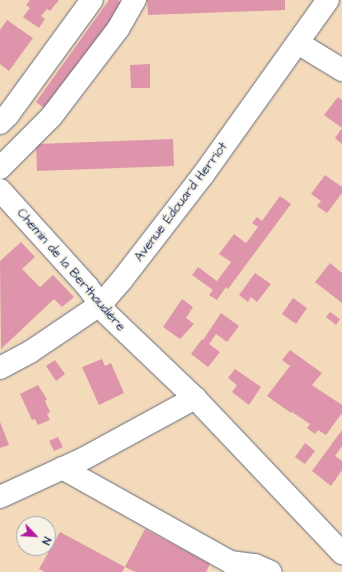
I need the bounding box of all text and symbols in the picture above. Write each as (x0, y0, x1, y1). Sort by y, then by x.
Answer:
street label: Avenue Édouard Herriot (131, 139, 231, 265)
street label: Chemin de la Berthaudière (13, 205, 129, 335)
north arrow (16, 516, 56, 556)
text: N (38, 535, 55, 547)

